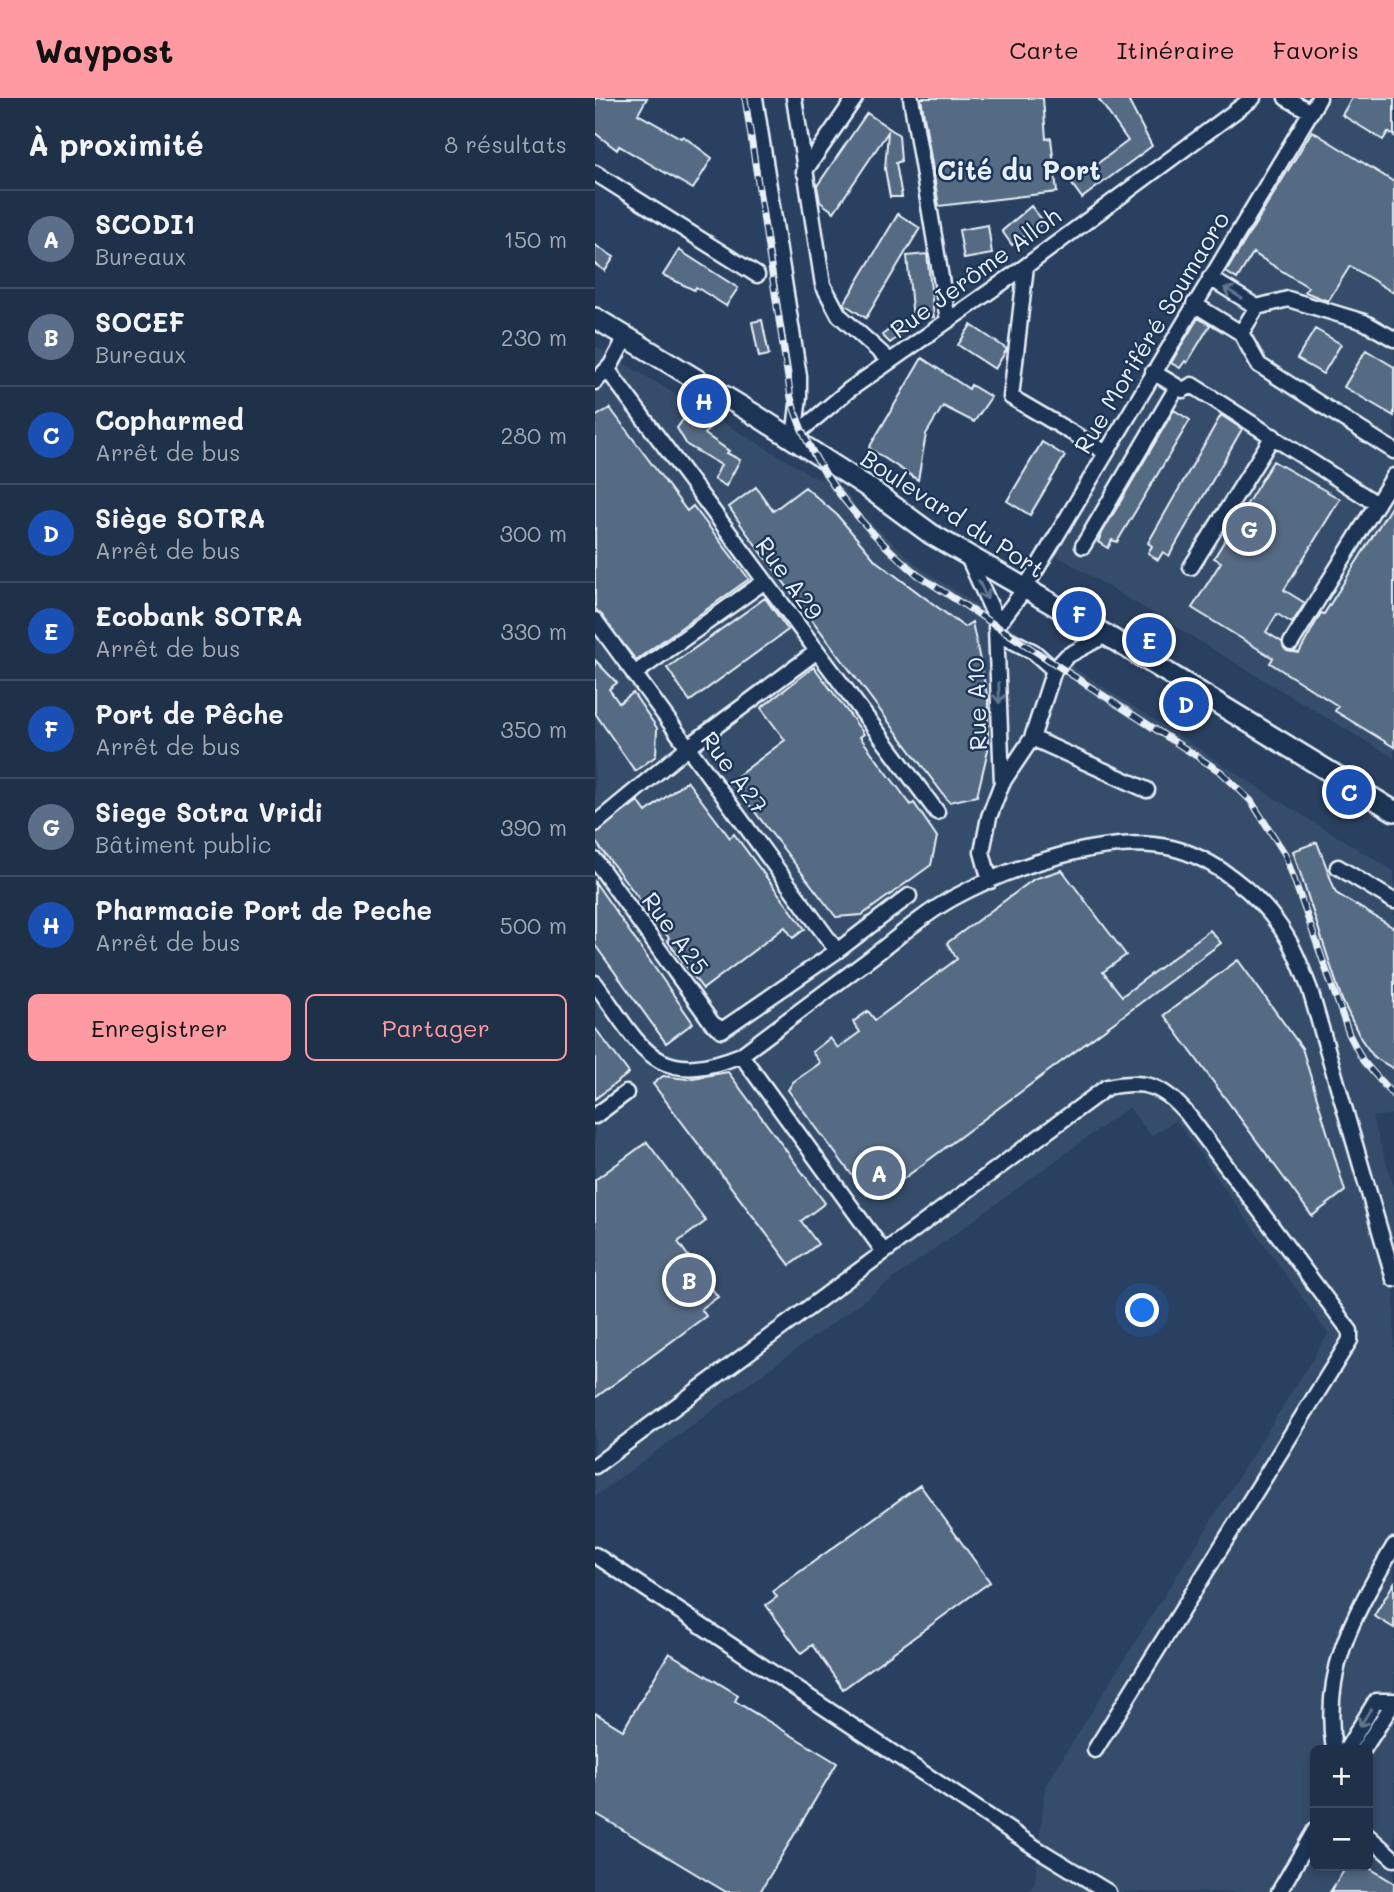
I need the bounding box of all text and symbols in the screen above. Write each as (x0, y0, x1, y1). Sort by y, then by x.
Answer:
text: Waypost (35, 28, 173, 71)
text: Carte (1009, 34, 1079, 65)
text: Itinéraire (1117, 34, 1235, 65)
text: Favoris (1273, 34, 1359, 65)
text: À proximité (28, 124, 204, 164)
text: 8 résultats (444, 129, 567, 159)
district label: Cité du Port (937, 153, 1101, 187)
street label: Rue Jerôme Alloh (884, 200, 1066, 344)
street label: Rue Moriféré Soumaoro (1066, 205, 1236, 459)
text: SCODI1 (95, 207, 195, 241)
text: A (43, 224, 59, 254)
text: 150 m (503, 224, 567, 254)
text: Bureaux (95, 241, 186, 271)
one-way arrow (1224, 286, 1244, 300)
text: SOCEF (95, 305, 185, 339)
text: B (43, 322, 59, 352)
text: 230 m (501, 322, 567, 352)
text: Bureaux (95, 339, 186, 369)
pin: H (681, 375, 727, 427)
text: Copharmed (95, 403, 244, 437)
text: C (42, 420, 60, 450)
text: 280 m (500, 420, 567, 450)
text: Arrêt de bus (95, 437, 240, 467)
street label: Boulevard du Port (855, 442, 1051, 584)
text: Siège SOTRA (95, 501, 265, 535)
pin: G (1226, 503, 1272, 555)
text: D (43, 518, 59, 548)
text: 300 m (499, 518, 567, 548)
street label: Rue A29 (749, 530, 831, 626)
text: Arrêt de bus (95, 535, 240, 565)
one-way arrow (977, 579, 991, 600)
pin: F (1056, 588, 1102, 640)
text: Ecobank SOTRA (95, 599, 303, 633)
pin: E (1126, 614, 1172, 666)
text: E (44, 616, 58, 646)
text: 330 m (500, 616, 567, 646)
text: Arrêt de bus (95, 633, 240, 663)
street label: Rue A10 (959, 657, 993, 751)
pin: D (1163, 678, 1209, 730)
one-way arrow (992, 681, 1005, 704)
text: Port de Pêche (95, 697, 284, 731)
text: F (44, 714, 58, 744)
text: 350 m (500, 714, 567, 744)
street label: Rue A27 (695, 725, 775, 819)
text: Arrêt de bus (95, 731, 240, 761)
pin: C (1326, 766, 1372, 818)
text: Siege Sotra Vridi (95, 795, 323, 829)
text: G (42, 812, 60, 842)
text: 390 m (500, 812, 567, 842)
text: Bâtiment public (95, 829, 271, 859)
street label: Rue A25 (636, 885, 716, 981)
text: Pharmacie Port de Peche (95, 893, 432, 927)
text: H (42, 910, 60, 940)
text: 500 m (500, 910, 567, 940)
text: Arrêt de bus (95, 927, 240, 957)
button: Enregistrer (28, 994, 291, 1061)
button: Partager (305, 994, 567, 1061)
pin: A (856, 1147, 902, 1199)
pin: B (666, 1254, 712, 1306)
your location (1125, 1293, 1159, 1327)
one-way arrow (1358, 1707, 1372, 1727)
map controls (1310, 1745, 1373, 1871)
button: + (1310, 1745, 1373, 1808)
button: − (1310, 1808, 1373, 1871)

